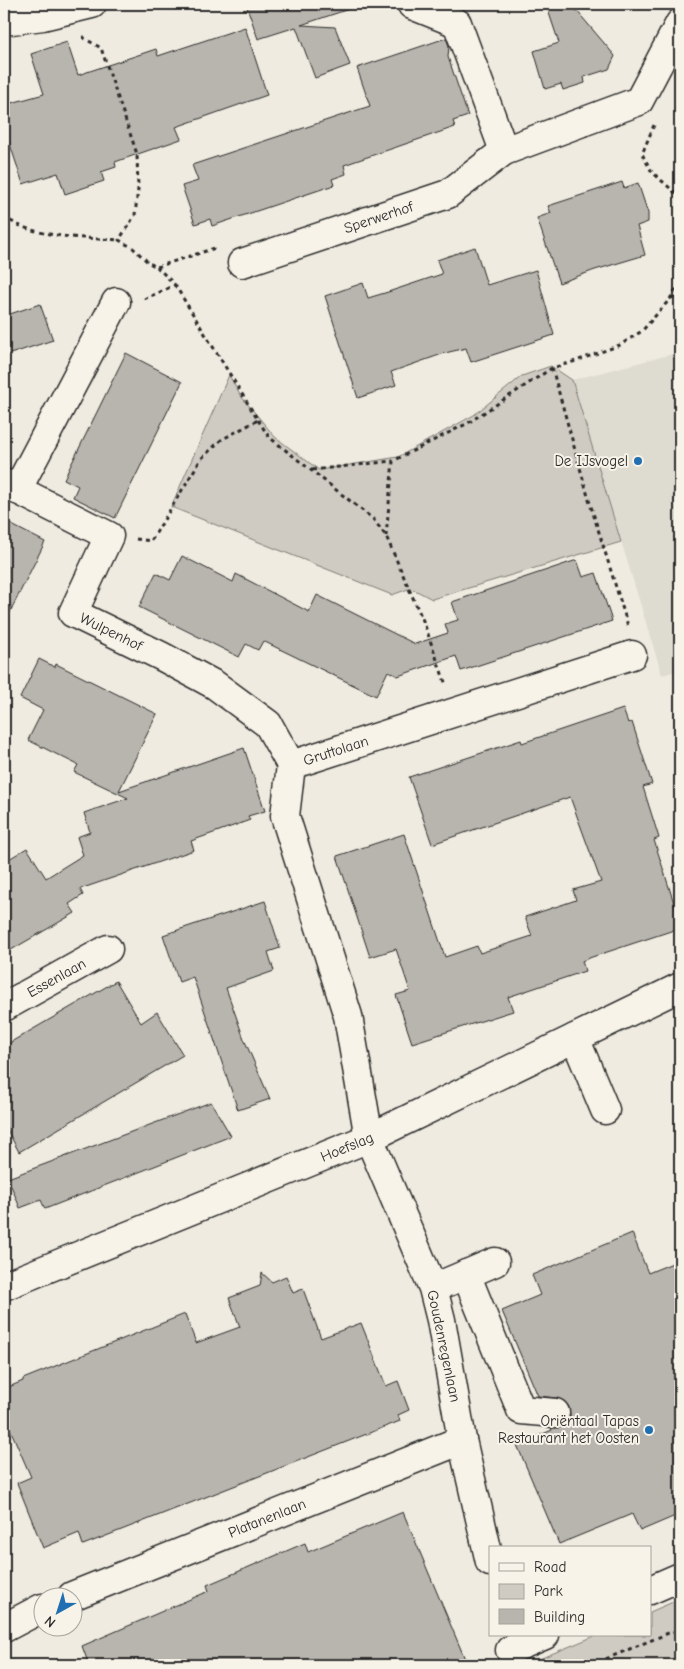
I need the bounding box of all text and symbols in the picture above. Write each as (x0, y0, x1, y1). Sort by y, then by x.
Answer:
street label: Sperwerhof (342, 197, 416, 237)
place label: De IJsvogel (554, 452, 628, 470)
marker: De IJsvogel (632, 455, 644, 467)
street label: Wulpenhof (77, 609, 146, 655)
street label: Gruttolaan (301, 732, 371, 769)
street label: Essenlaan (24, 954, 89, 1001)
street label: Hoefslag (318, 1128, 377, 1166)
street label: Goudenregenlaan (423, 1288, 465, 1404)
place label: Oriëntaal Tapas Restaurant het Oosten (498, 1412, 639, 1447)
marker: Oriëntaal Tapas Restaurant het Oosten (643, 1424, 655, 1436)
street label: Platanenlaan (225, 1494, 309, 1542)
legend (489, 1546, 652, 1636)
text: Road (534, 1558, 566, 1576)
text: Park (534, 1582, 563, 1600)
north arrow (32, 1586, 82, 1636)
text: Building (534, 1608, 585, 1626)
text: N (41, 1612, 59, 1631)

